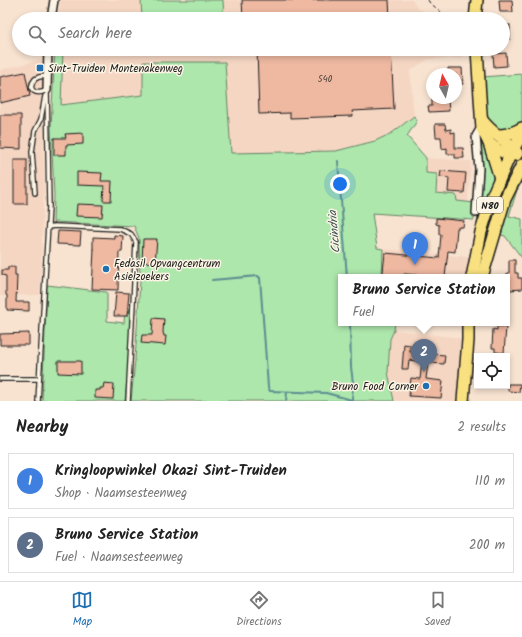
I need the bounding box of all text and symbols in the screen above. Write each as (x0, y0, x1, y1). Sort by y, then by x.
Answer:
search box (12, 12, 510, 56)
text: Search here (58, 22, 132, 46)
icon: search (26, 23, 48, 45)
place label: Sint-Truiden Montenakenweg (48, 60, 183, 78)
marker: Sint-Truiden Montenakenweg (35, 63, 45, 73)
north arrow (426, 68, 462, 104)
house number: 540 (318, 72, 333, 87)
your location (330, 174, 350, 194)
road number: N80 (477, 197, 503, 213)
water label: Cicindria (323, 208, 346, 254)
pin: 1 (402, 232, 428, 265)
place label: Fedasil Opvangcentrum Asielzoekers (114, 255, 221, 286)
marker: Fedasil Opvangcentrum Asielzoekers (101, 264, 111, 274)
popup (338, 274, 510, 326)
text: Bruno Service Station (352, 278, 496, 302)
text: Fuel (352, 302, 374, 323)
pin: 2 (411, 339, 437, 372)
map controls (474, 353, 510, 389)
button: locate (474, 353, 510, 389)
place label: Bruno Food Corner (332, 378, 419, 396)
marker: Bruno Food Corner (421, 381, 431, 391)
text: Nearby (16, 414, 68, 441)
text: 2 results (458, 417, 506, 438)
text: Kringloopwinkel Okazi Sint-Truiden (55, 459, 287, 483)
text: 1 (28, 471, 32, 492)
text: 110 m (475, 471, 505, 492)
text: Shop · Naamsesteenweg (55, 483, 187, 504)
text: Bruno Service Station (55, 523, 198, 547)
text: 2 (26, 535, 34, 556)
text: 200 m (469, 535, 505, 556)
text: Fuel · Naamsesteenweg (55, 547, 183, 568)
tab: Map (71, 589, 93, 631)
tab: Directions (236, 589, 282, 631)
tab: Saved (425, 589, 451, 631)

